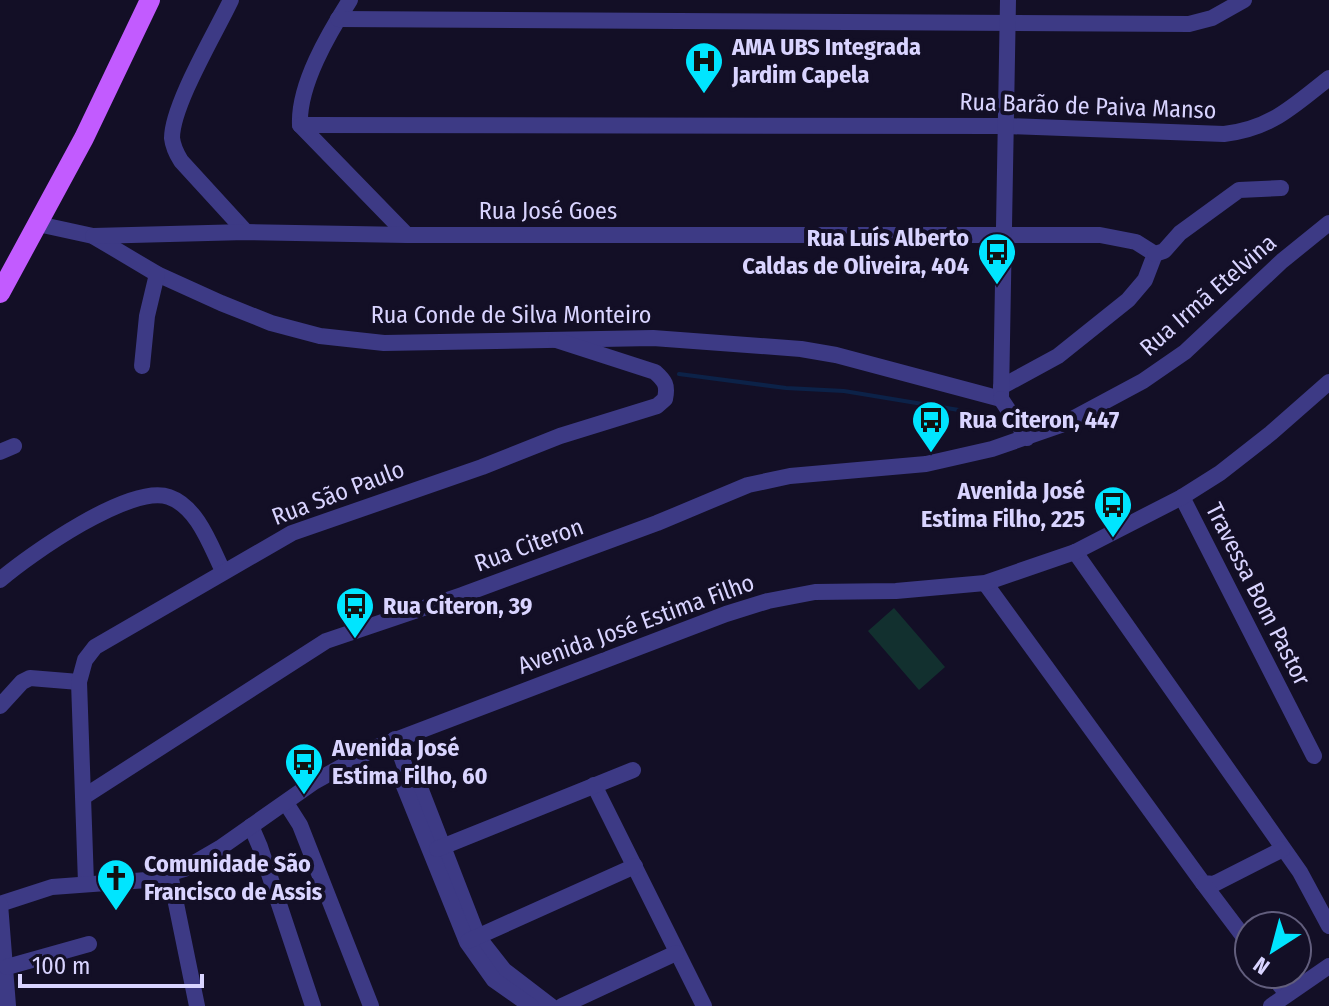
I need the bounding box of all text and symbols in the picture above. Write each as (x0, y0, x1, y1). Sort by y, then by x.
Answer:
place label: AMA UBS Integrada Jardim Capela (731, 33, 921, 89)
hospital icon: AMA UBS Integrada Jardim Capela (683, 40, 725, 95)
street label: Rua Barão de Paiva Manso (959, 88, 1217, 124)
street label: Rua José Goes (479, 197, 617, 225)
place label: Rua Luís Alberto Caldas de Oliveira, 404 (742, 224, 969, 280)
street label: Rua Irmã Etelvina (1134, 228, 1282, 362)
bus stop icon: Rua Luís Alberto Caldas de Oliveira, 404 (976, 231, 1018, 286)
street label: Rua Conde de Silva Monteiro (371, 301, 651, 329)
bus stop icon: Rua Citeron, 447 (910, 399, 952, 454)
place label: Rua Citeron, 447 (959, 406, 1119, 434)
street label: Rua São Paulo (268, 455, 408, 531)
place label: Avenida José Estima Filho, 225 (921, 477, 1085, 533)
bus stop icon: Avenida José Estima Filho, 225 (1092, 484, 1134, 539)
street label: Travessa Bom Pastor (1200, 498, 1316, 690)
street label: Rua Citeron (471, 512, 587, 578)
street label: Avenida José Estima Filho (514, 568, 758, 680)
bus stop icon: Rua Citeron, 39 (334, 585, 376, 640)
place label: Rua Citeron, 39 (383, 592, 532, 620)
place label: Avenida José Estima Filho, 60 (331, 734, 488, 790)
bus stop icon: Avenida José Estima Filho, 60 (283, 741, 325, 796)
place label: Comunidade São Francisco de Assis (144, 850, 323, 906)
church icon: Comunidade São Francisco de Assis (95, 857, 137, 912)
north arrow (1233, 910, 1313, 990)
scale bar (20, 938, 202, 988)
text: N (1248, 951, 1275, 981)
text: 100 m (32, 952, 90, 980)

